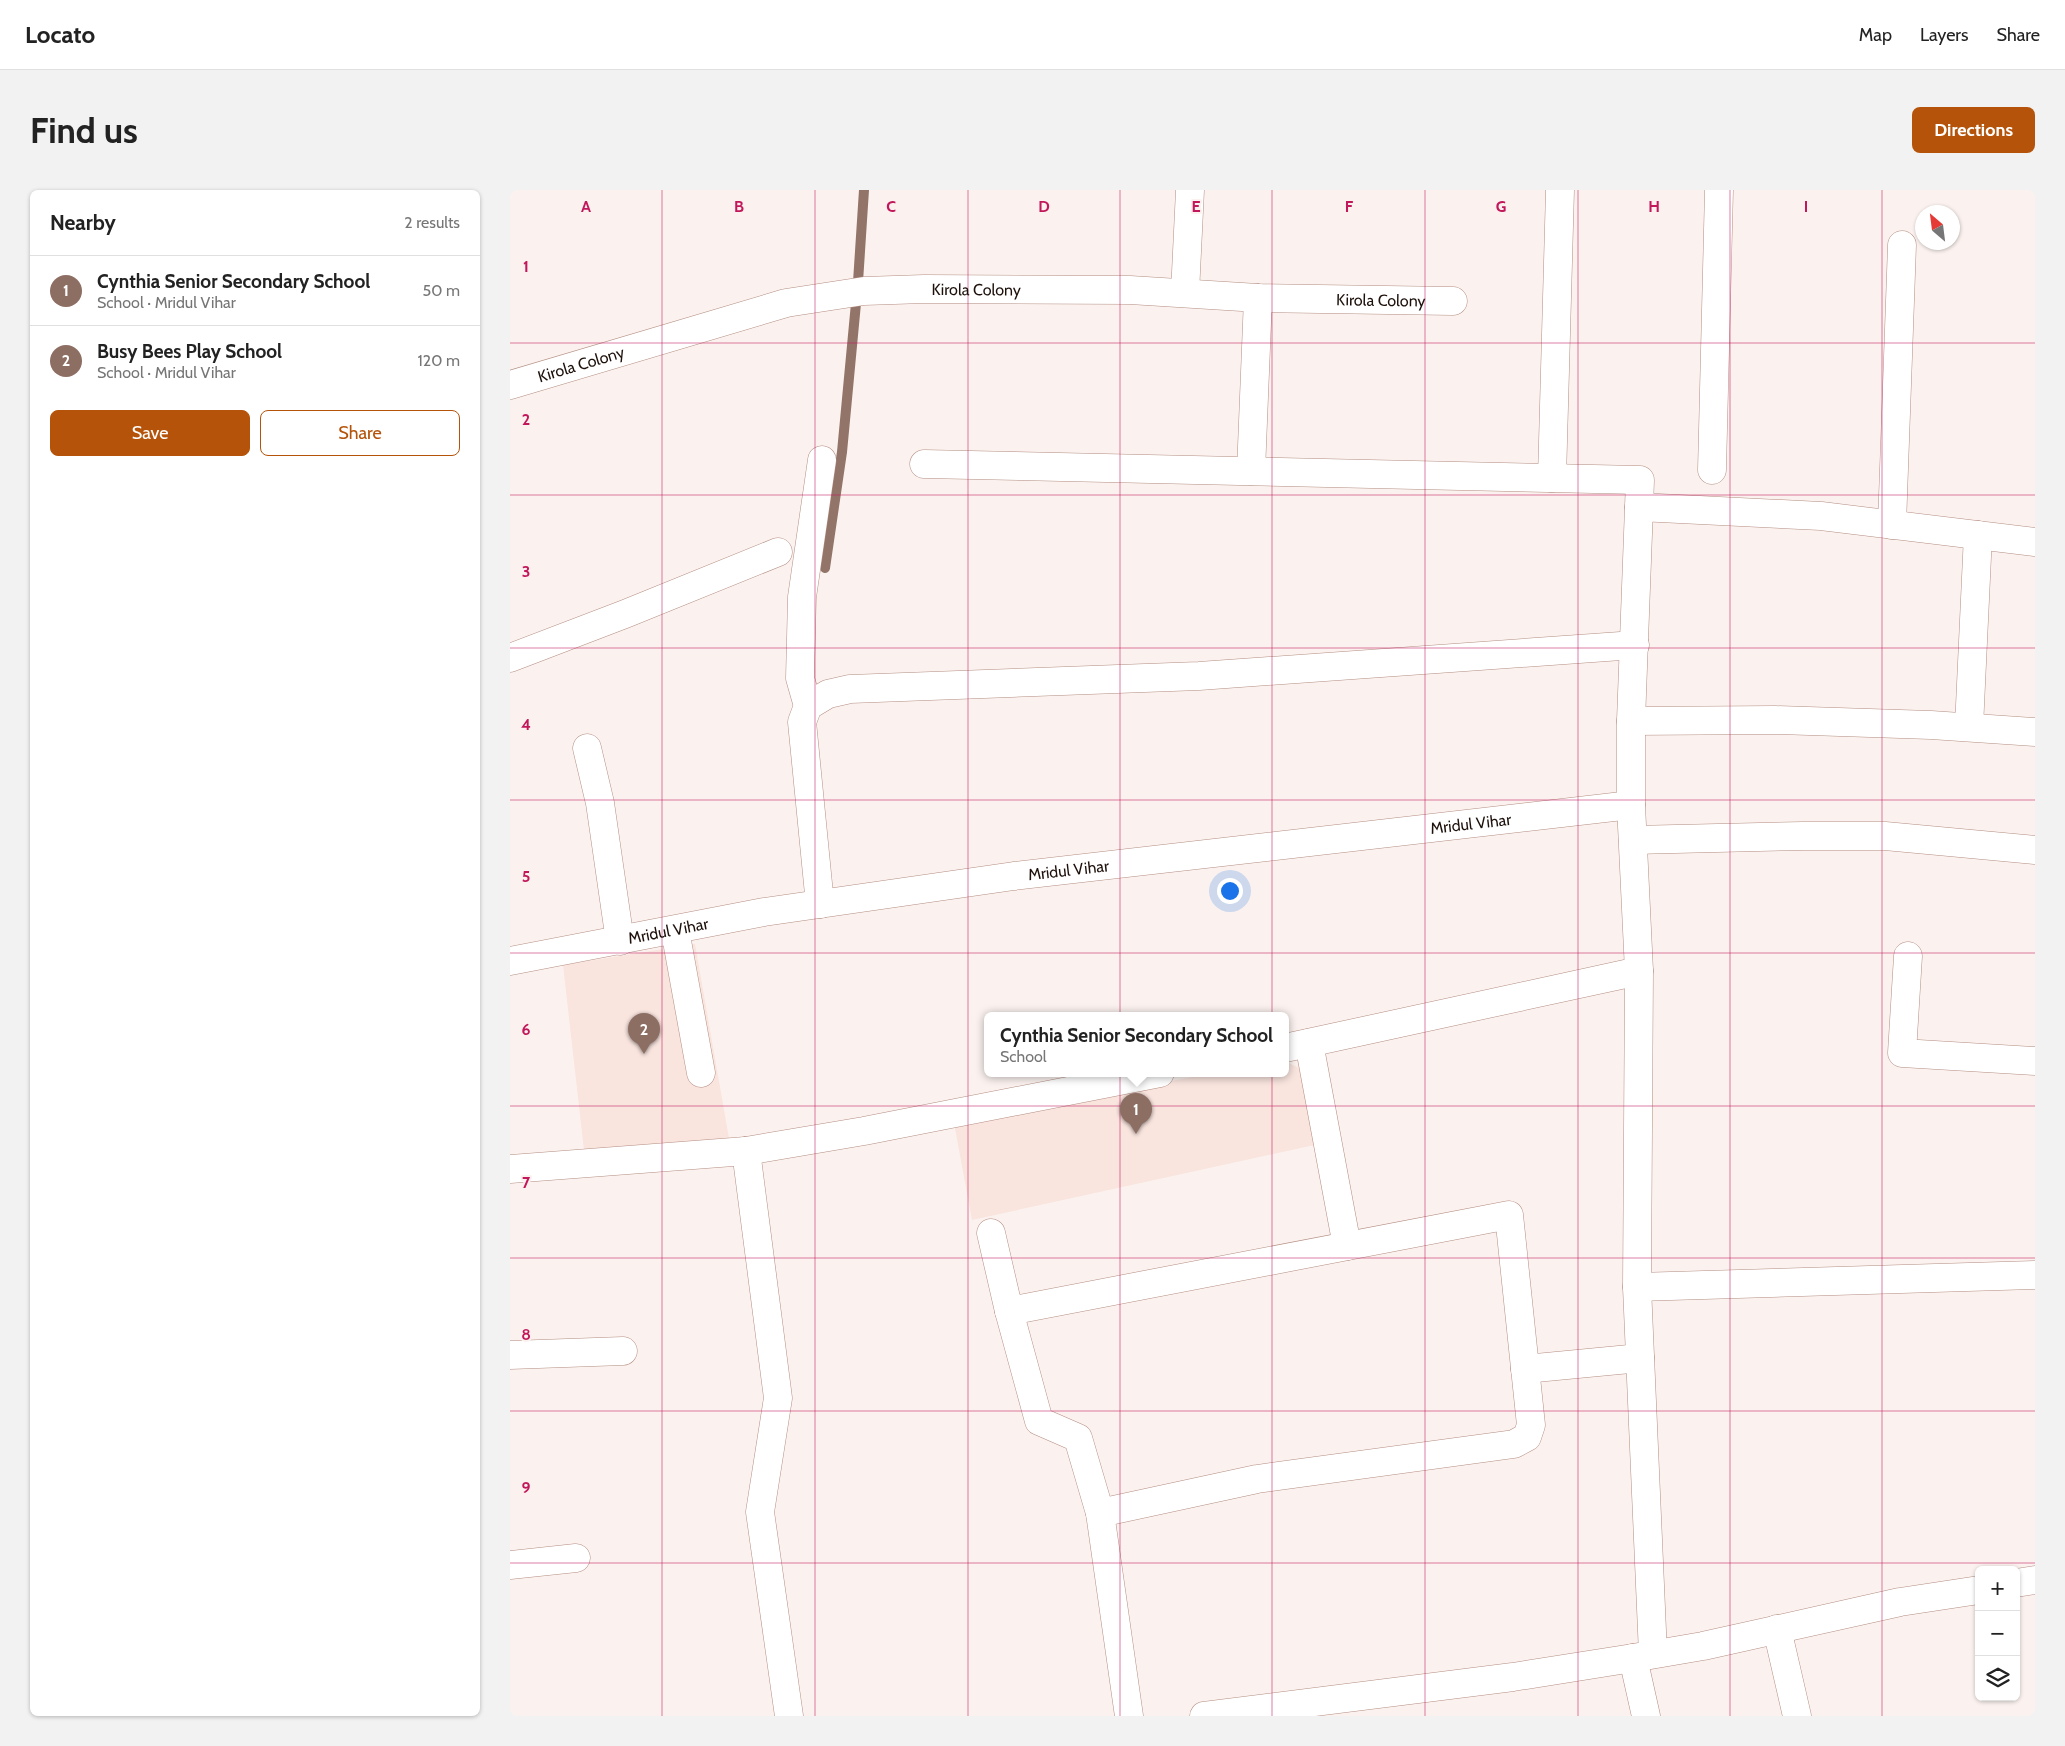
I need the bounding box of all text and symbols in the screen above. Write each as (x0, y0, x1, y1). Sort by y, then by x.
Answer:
text: Locato (25, 20, 95, 49)
text: Map (1859, 24, 1892, 46)
text: Layers (1920, 24, 1969, 46)
text: Share (1997, 24, 2040, 46)
button: Directions (1912, 107, 2035, 153)
text: Find us (30, 109, 138, 152)
text: A (581, 197, 591, 216)
text: B (734, 197, 744, 216)
text: C (886, 197, 896, 216)
text: D (1038, 197, 1050, 216)
text: E (1191, 197, 1201, 216)
text: F (1345, 197, 1354, 216)
text: G (1496, 197, 1506, 216)
text: H (1648, 197, 1660, 216)
text: I (1804, 197, 1808, 216)
north arrow (1915, 205, 1960, 250)
text: Nearby (50, 210, 116, 235)
text: 2 results (404, 213, 460, 232)
text: 1 (523, 257, 529, 276)
text: Cynthia Senior Secondary School (97, 270, 370, 293)
street label: Kirola Colony (931, 280, 1021, 299)
text: 1 (63, 281, 69, 300)
text: 50 m (423, 281, 460, 300)
street label: Kirola Colony (1336, 290, 1426, 311)
text: School · Mridul Vihar (97, 293, 236, 312)
text: Busy Bees Play School (97, 340, 282, 363)
street label: Kirola Colony (536, 343, 627, 386)
text: 2 (62, 351, 70, 370)
text: 120 m (418, 351, 460, 370)
text: School · Mridul Vihar (97, 363, 236, 382)
button: Save (50, 410, 250, 456)
button: Share (260, 410, 460, 456)
text: 2 (522, 410, 530, 429)
text: 3 (522, 562, 530, 581)
text: 4 (521, 715, 531, 734)
street label: Mridul Vihar (1429, 810, 1513, 838)
street label: Mridul Vihar (1027, 856, 1111, 884)
text: 5 (522, 867, 530, 886)
your location (1217, 878, 1243, 904)
street label: Mridul Vihar (626, 914, 711, 948)
popup (984, 1012, 1289, 1077)
pin: 2 (628, 1013, 660, 1054)
text: 6 (522, 1020, 531, 1039)
text: Cynthia Senior Secondary School (1000, 1024, 1273, 1047)
text: School (1000, 1047, 1047, 1066)
pin: 1 (1120, 1093, 1152, 1134)
text: 7 (522, 1173, 531, 1192)
text: 8 (521, 1325, 531, 1344)
text: 9 (522, 1478, 531, 1497)
map controls (1975, 1566, 2020, 1701)
button: + (1975, 1566, 2020, 1611)
button: − (1975, 1611, 2020, 1656)
button: layers (1975, 1656, 2020, 1701)

